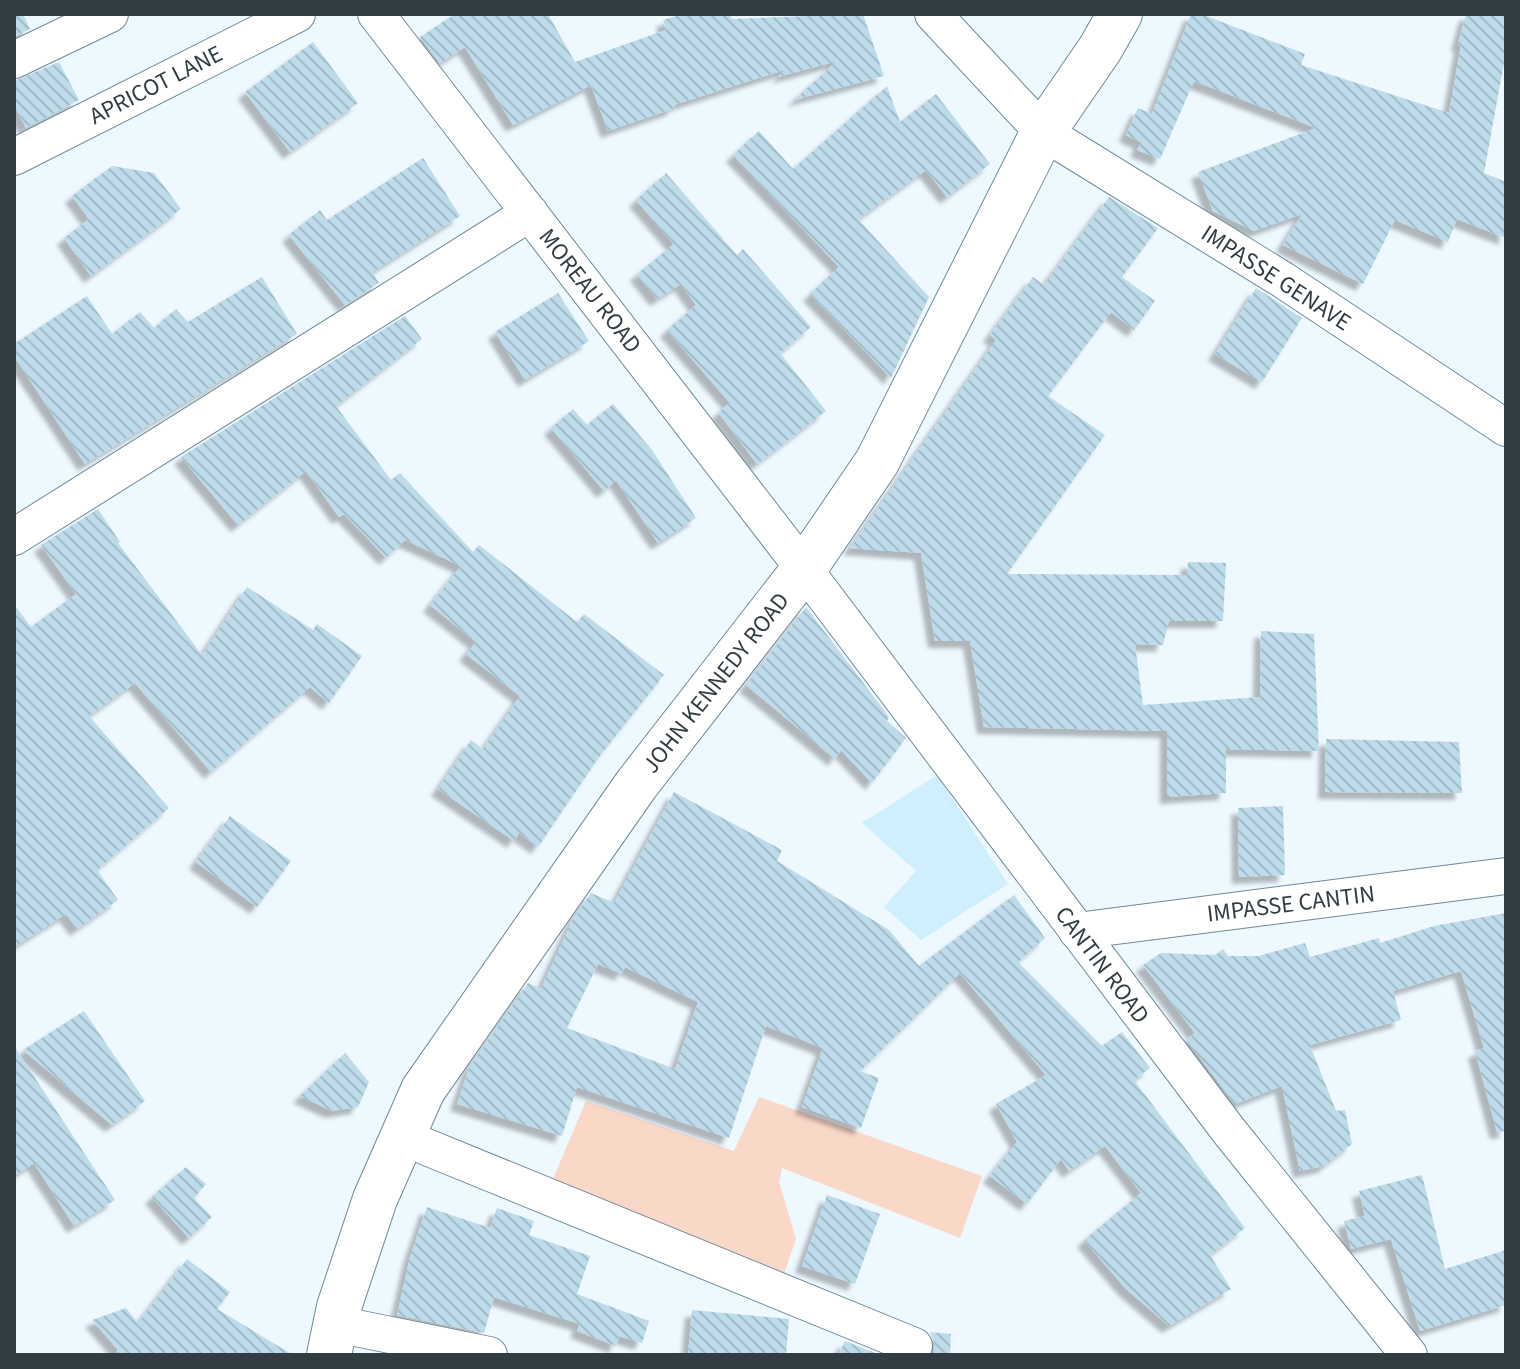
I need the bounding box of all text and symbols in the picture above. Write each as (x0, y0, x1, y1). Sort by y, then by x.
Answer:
street label: APRICOT LANE (83, 36, 229, 134)
street label: IMPASSE GENAVE (1194, 216, 1358, 340)
street label: MOREAU ROAD (530, 221, 650, 361)
street label: JOHN KENNEDY ROAD (634, 585, 798, 781)
street label: IMPASSE CANTIN (1205, 876, 1377, 932)
street label: CANTIN ROAD (1046, 899, 1158, 1031)

